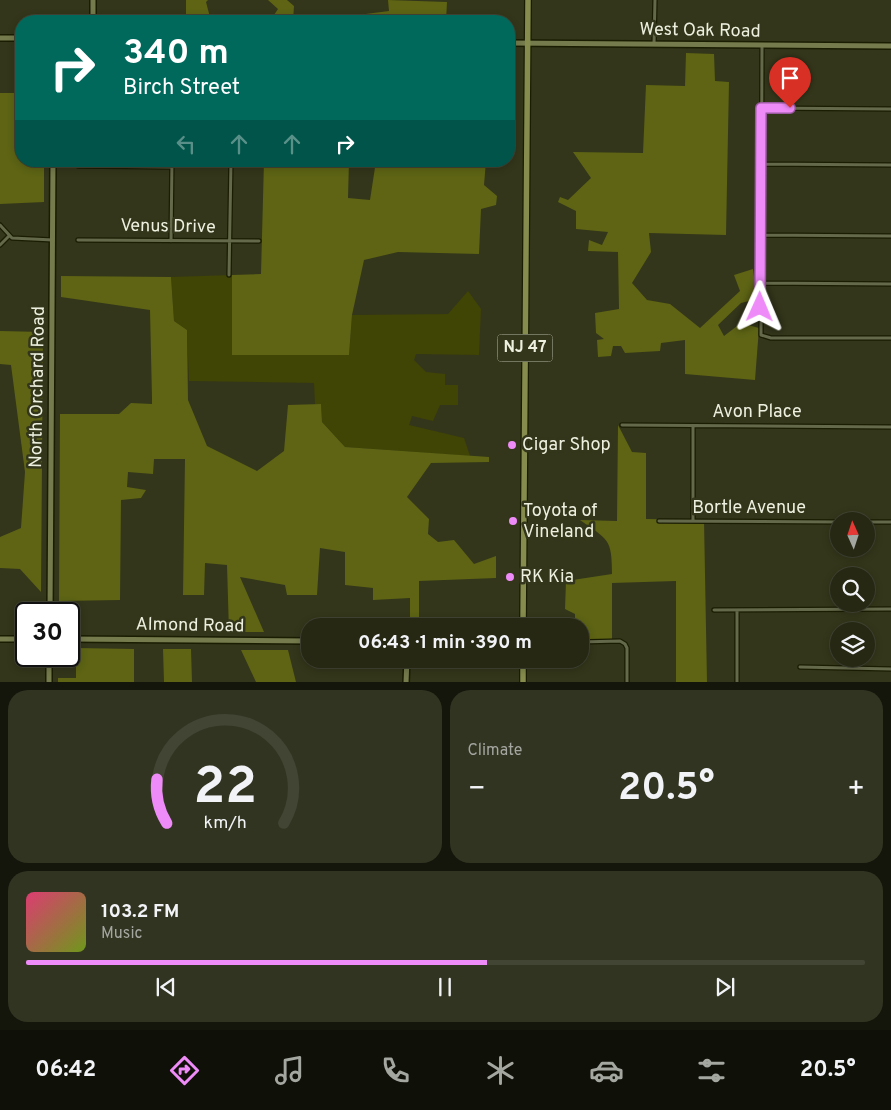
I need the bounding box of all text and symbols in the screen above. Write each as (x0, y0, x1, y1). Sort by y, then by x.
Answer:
street label: West Oak Road (639, 18, 761, 44)
text: 340 m (123, 32, 229, 76)
icon: right (40, 35, 105, 100)
pin (769, 57, 811, 108)
icon: arrive (776, 64, 804, 92)
text: Birch Street (123, 75, 240, 102)
icon: left (172, 130, 200, 158)
icon: ahead (225, 130, 253, 158)
icon: ahead (278, 130, 306, 158)
icon: right (331, 130, 359, 158)
street label: Venus Drive (120, 215, 216, 239)
position arrow (733, 280, 785, 332)
street label: North Orchard Road (25, 306, 51, 468)
road number: NJ 47 (498, 334, 552, 362)
street label: Avon Place (712, 401, 802, 424)
place label: Cigar Shop (522, 434, 611, 457)
marker: Cigar Shop (506, 439, 518, 451)
street label: Bortle Avenue (692, 497, 806, 520)
place label: Toyota of Vineland (523, 500, 597, 544)
north arrow (830, 512, 875, 558)
map controls (830, 512, 875, 667)
marker: Toyota of Vineland (507, 515, 519, 527)
place label: RK Kia (520, 566, 574, 589)
button: search (830, 567, 875, 612)
marker: RK Kia (504, 571, 516, 583)
speed limit sign: 30 (15, 602, 80, 667)
street label: Almond Road (135, 614, 245, 638)
button: layers (830, 622, 875, 667)
text: 06:43 · 1 min · 390 m (358, 631, 532, 655)
text: Climate (468, 741, 522, 761)
text: 22 (193, 756, 257, 822)
text: 20.5° (618, 765, 714, 814)
text: − (468, 772, 486, 808)
text: + (847, 772, 865, 808)
text: km/h (203, 812, 246, 835)
text: 103.2 FM (101, 900, 179, 924)
text: Music (101, 924, 142, 944)
icon: previous (152, 973, 180, 1001)
icon: pause (431, 973, 459, 1001)
icon: next (711, 973, 739, 1001)
icon: directions (167, 1053, 202, 1088)
icon: music (272, 1053, 307, 1088)
icon: phone (378, 1053, 413, 1088)
icon: climate (483, 1053, 518, 1088)
icon: car (589, 1053, 624, 1088)
icon: filters (694, 1053, 729, 1088)
text: 06:42 (35, 1057, 96, 1084)
text: 20.5° (800, 1057, 856, 1084)

